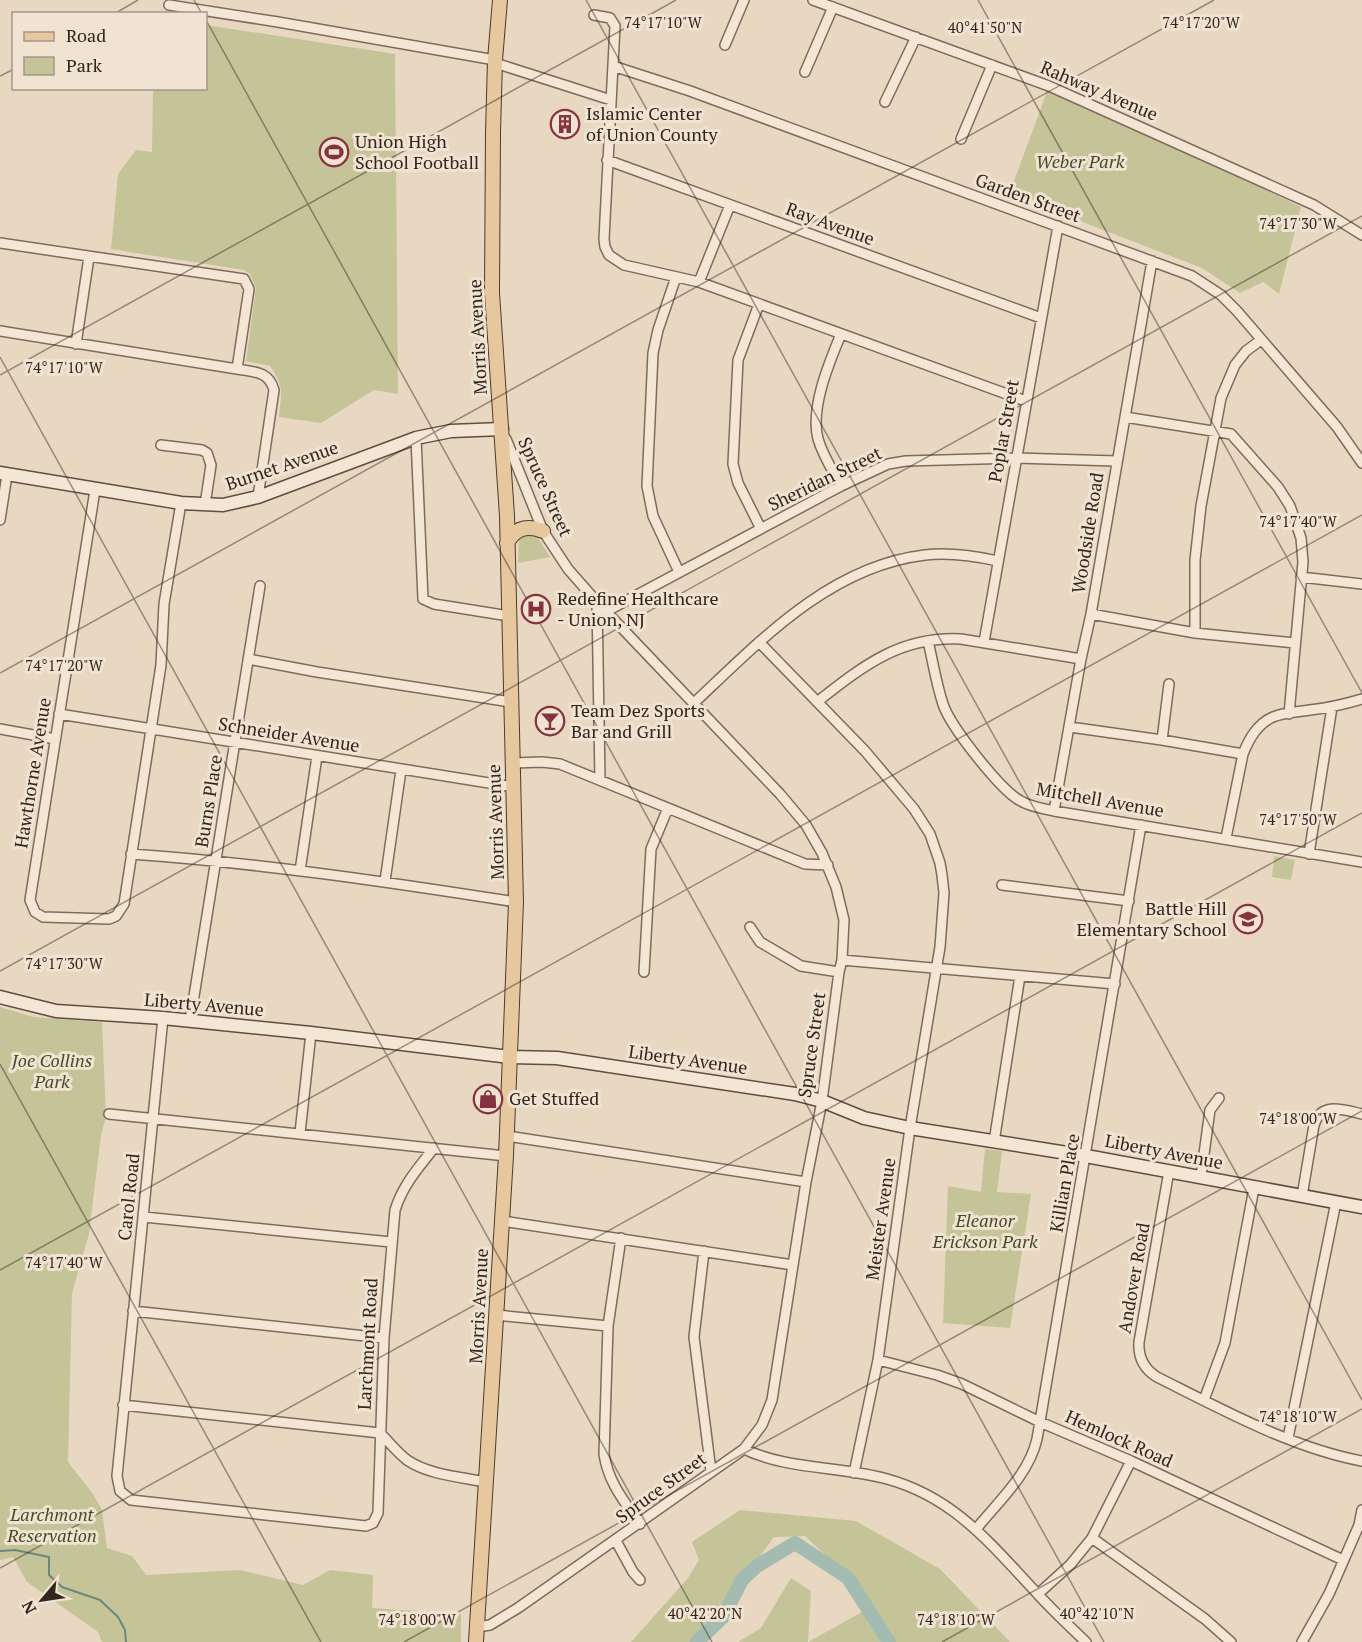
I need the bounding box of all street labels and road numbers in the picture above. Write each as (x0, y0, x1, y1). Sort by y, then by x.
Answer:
street label: Rahway Avenue (1037, 55, 1162, 126)
street label: Garden Street (972, 167, 1085, 227)
street label: Ray Avenue (783, 196, 878, 250)
street label: Morris Avenue (462, 279, 492, 395)
street label: Poplar Street (982, 377, 1024, 484)
street label: Spruce Street (513, 433, 579, 540)
street label: Burnet Avenue (222, 435, 341, 496)
street label: Sheridan Street (764, 440, 886, 516)
street label: Woodside Road (1066, 471, 1108, 595)
street label: Hawthorne Avenue (8, 696, 56, 850)
street label: Schneider Avenue (217, 711, 361, 757)
street label: Burns Place (189, 753, 227, 849)
street label: Morris Avenue (481, 764, 509, 880)
street label: Mitchell Avenue (1034, 776, 1166, 822)
street label: Liberty Avenue (143, 987, 265, 1021)
street label: Spruce Street (792, 990, 830, 1099)
street label: Liberty Avenue (627, 1039, 749, 1079)
street label: Liberty Avenue (1103, 1128, 1225, 1174)
street label: Killian Place (1044, 1132, 1084, 1234)
street label: Carol Road (111, 1152, 145, 1242)
street label: Meister Avenue (860, 1156, 900, 1282)
street label: Andover Road (1111, 1221, 1155, 1335)
street label: Morris Avenue (463, 1248, 493, 1364)
street label: Larchmont Road (352, 1277, 382, 1411)
street label: Hemlock Road (1062, 1404, 1177, 1472)
street label: Spruce Street (610, 1446, 711, 1528)

